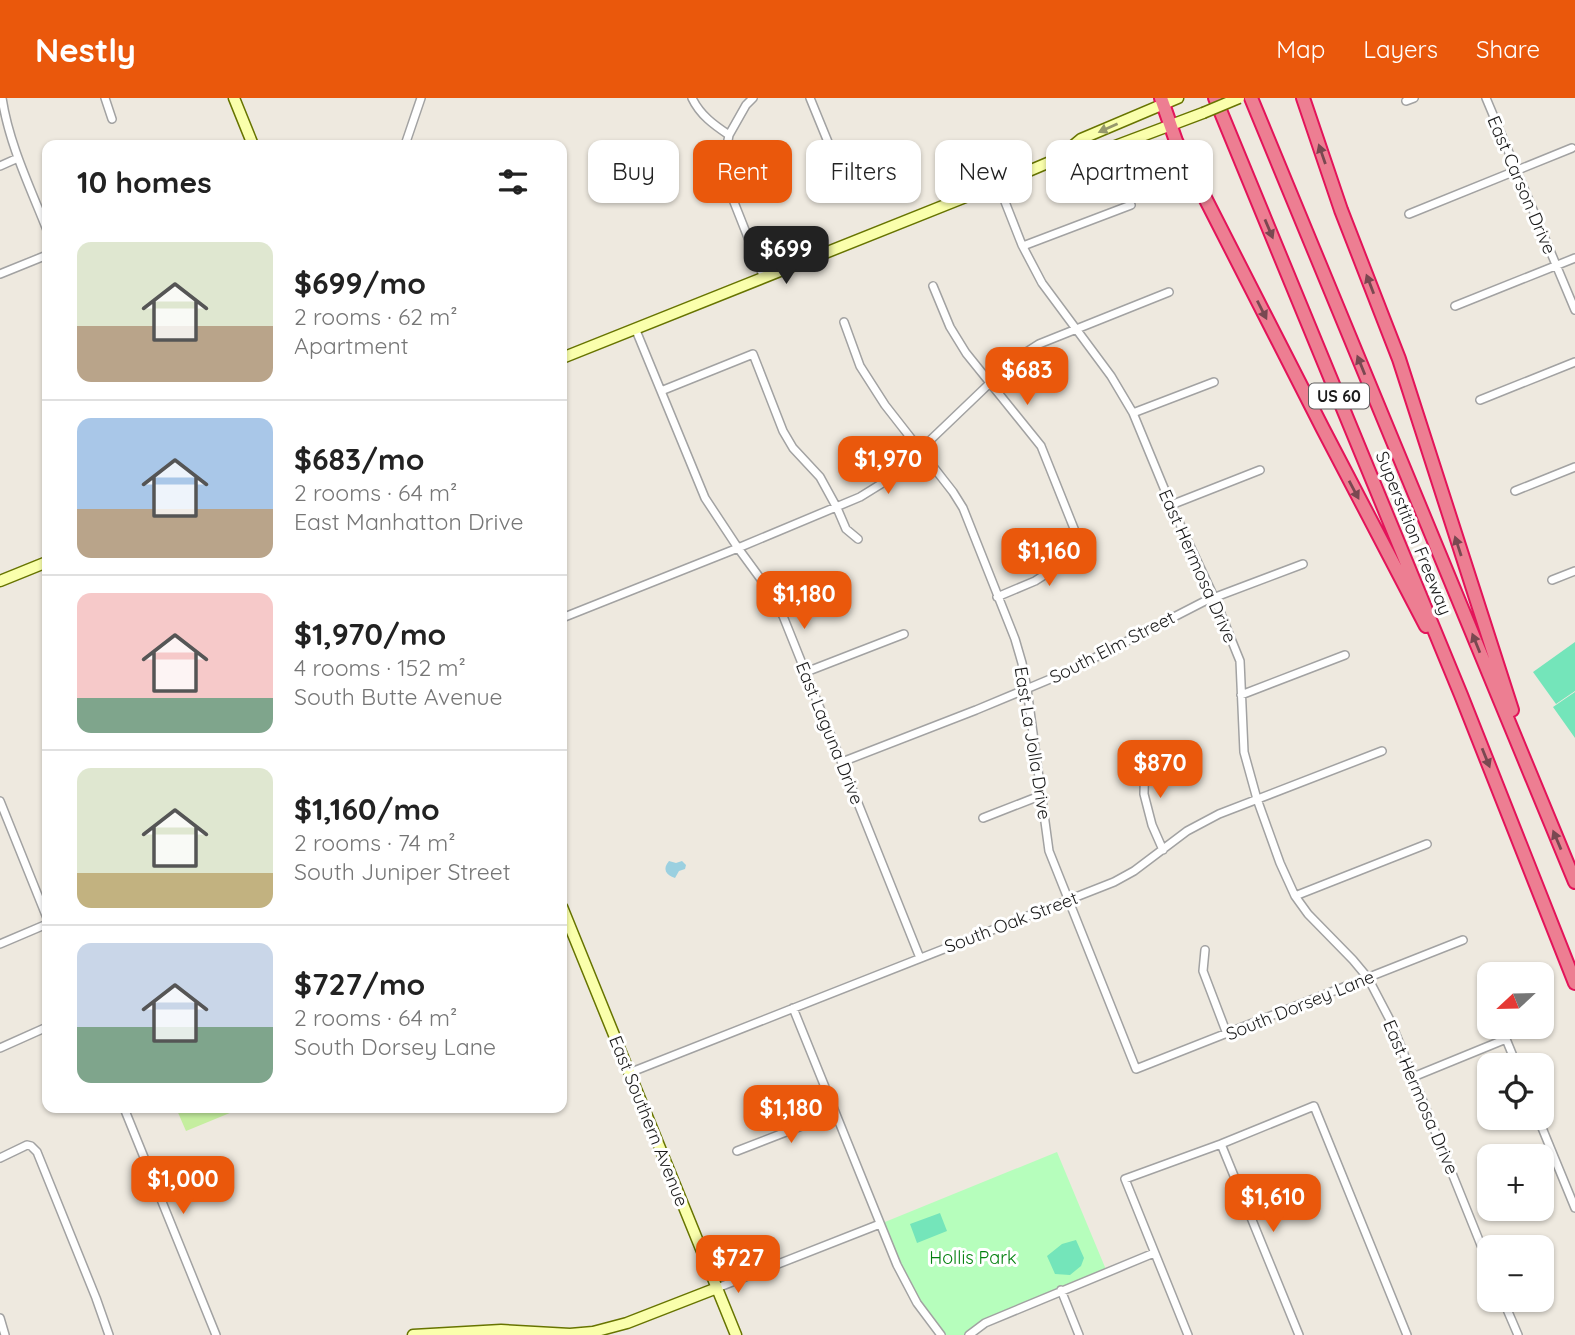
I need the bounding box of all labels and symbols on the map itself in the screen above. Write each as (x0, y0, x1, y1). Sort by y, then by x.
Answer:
street label: East Carson Drive (1482, 112, 1562, 258)
one-way arrow (1097, 123, 1118, 134)
one-way arrow (1316, 143, 1327, 164)
one-way arrow (1264, 219, 1275, 240)
pin: $699 (745, 226, 827, 286)
one-way arrow (1364, 273, 1375, 294)
one-way arrow (1257, 300, 1268, 320)
pin: $683 (986, 348, 1068, 407)
one-way arrow (1355, 355, 1366, 376)
road number: US 60 (1309, 384, 1369, 408)
pin: $1,970 (831, 436, 945, 496)
street label: Superstition Freeway (1371, 448, 1457, 618)
one-way arrow (1348, 480, 1360, 500)
street label: East Hermosa Drive (1154, 486, 1242, 646)
pin: $1,160 (992, 528, 1106, 588)
one-way arrow (1452, 535, 1463, 556)
pin: $1,180 (747, 572, 861, 631)
street label: South Elm Street (1046, 606, 1178, 688)
one-way arrow (1470, 633, 1481, 654)
street label: East Laguna Drive (791, 658, 869, 808)
street label: East La Jolla Drive (1010, 665, 1056, 821)
pin: $870 (1119, 740, 1201, 800)
one-way arrow (1481, 748, 1492, 769)
one-way arrow (1552, 829, 1563, 850)
street label: South Oak Street (941, 886, 1081, 958)
north arrow (1477, 962, 1554, 1040)
street label: South Dorsey Lane (1222, 965, 1378, 1045)
street label: East Hermosa Drive (1378, 1016, 1464, 1178)
street label: East Southern Avenue (604, 1032, 694, 1210)
pin: $1,180 (734, 1086, 848, 1145)
pin: $1,000 (126, 1156, 240, 1216)
pin: $1,610 (1216, 1174, 1330, 1234)
pin: $727 (697, 1236, 779, 1295)
park label: Hollis Park (929, 1246, 1017, 1269)

